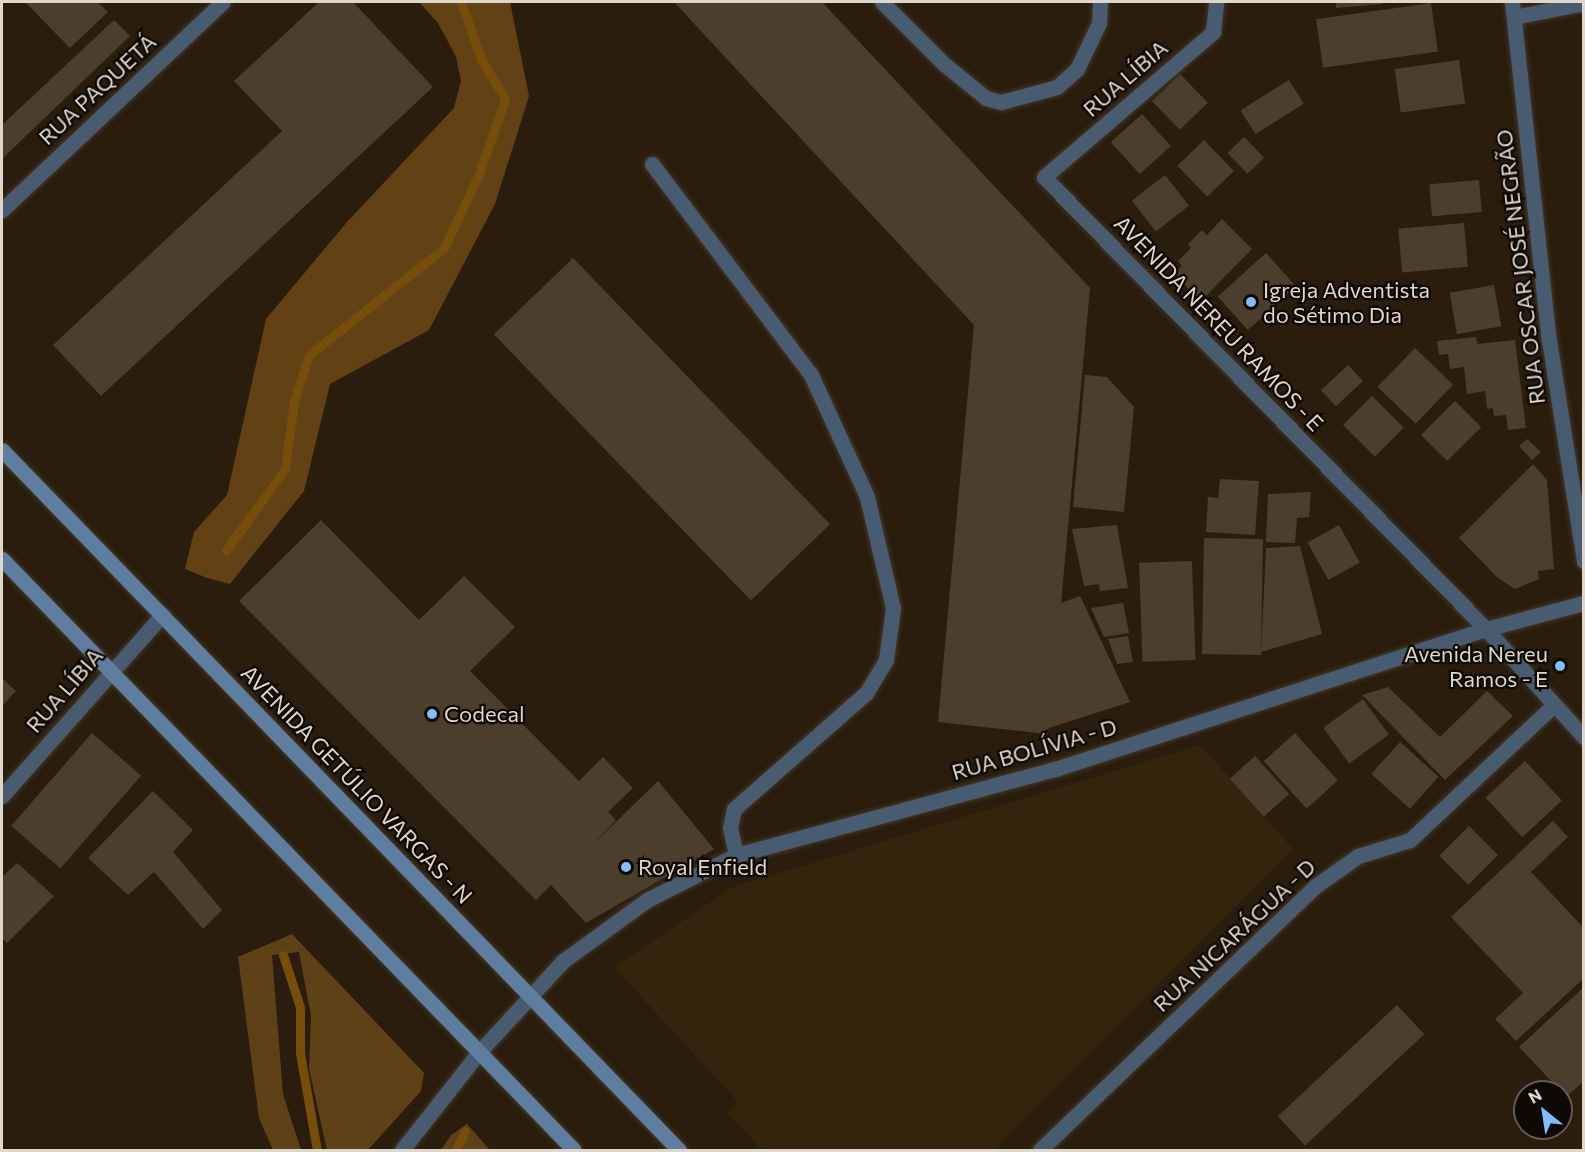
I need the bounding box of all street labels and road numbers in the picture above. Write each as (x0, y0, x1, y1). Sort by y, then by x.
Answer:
street label: RUA PAQUETÁ (33, 28, 161, 150)
street label: RUA LÍBIA (1077, 34, 1173, 122)
street label: RUA OSCAR JOSÉ NEGRÃO (1490, 128, 1550, 406)
street label: AVENIDA NEREU RAMOS - E (1109, 210, 1329, 436)
street label: RUA LÍBIA (20, 642, 108, 738)
street label: AVENIDA GETÚLIO VARGAS - N (236, 659, 478, 909)
street label: RUA BOLÍVIA - D (948, 713, 1120, 785)
street label: RUA NICARÁGUA - D (1147, 853, 1321, 1017)

